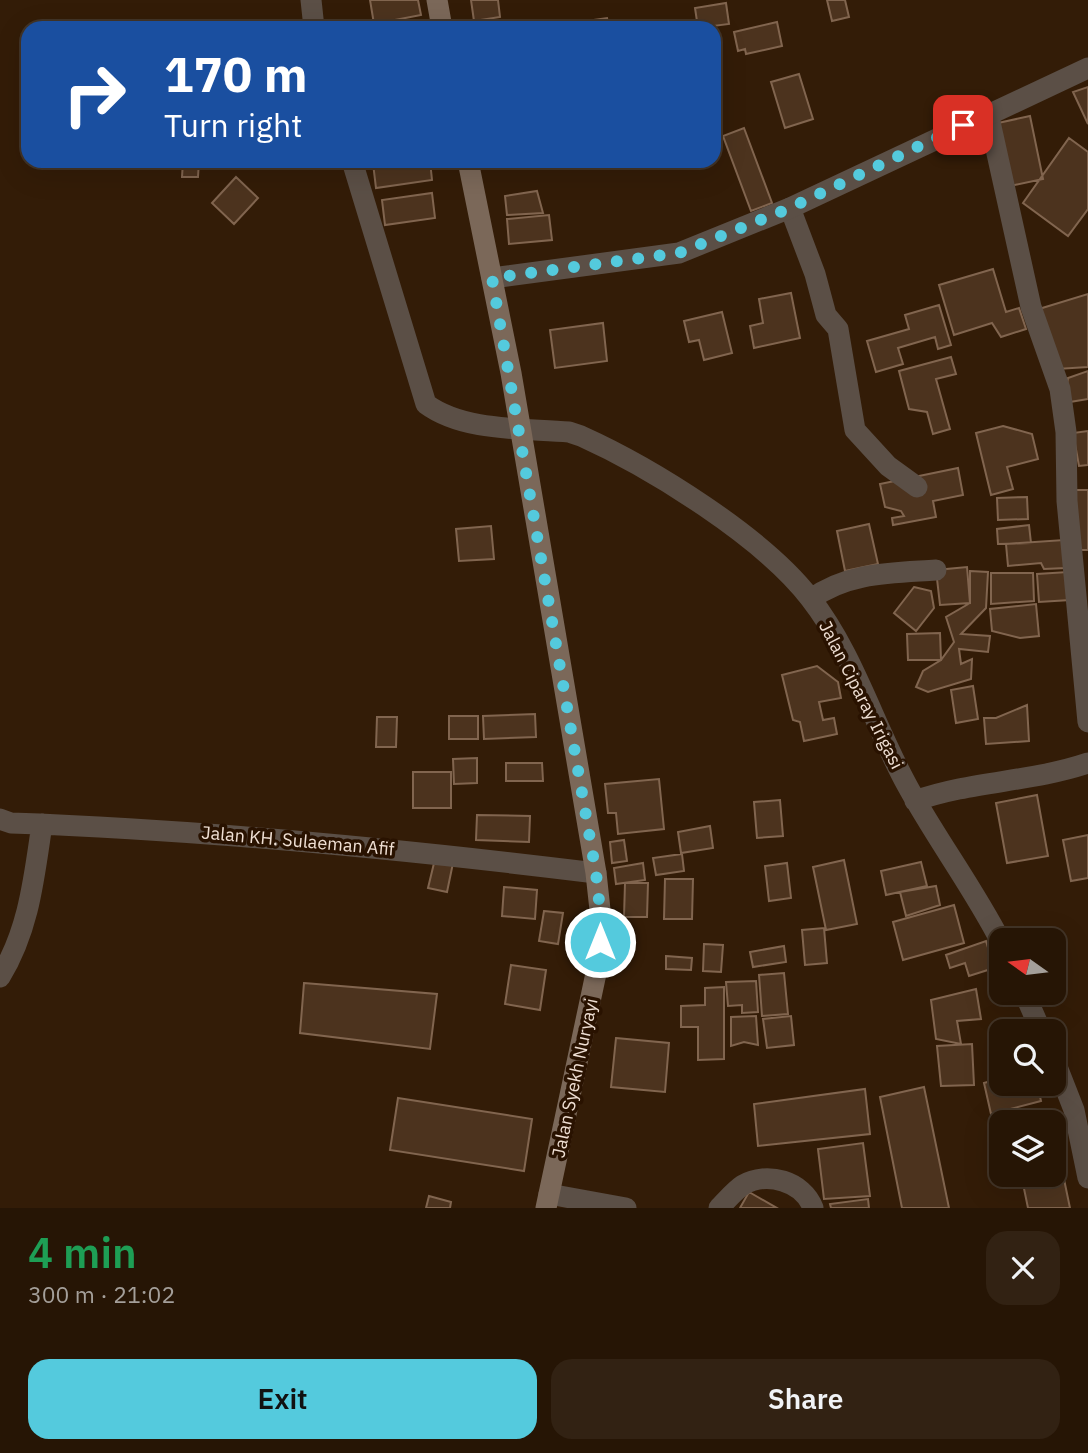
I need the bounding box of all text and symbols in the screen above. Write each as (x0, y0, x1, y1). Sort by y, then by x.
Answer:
text: 170 m (164, 42, 308, 105)
icon: right (49, 49, 140, 140)
pin (933, 95, 993, 155)
text: Turn right (164, 104, 302, 146)
icon: arrive (944, 106, 982, 144)
street label: Jalan Ciparay Irigasi (814, 617, 909, 773)
street label: Jalan KH. Sulaeman Afif (201, 821, 396, 860)
position arrow (563, 905, 637, 979)
north arrow (989, 928, 1066, 1004)
map controls (989, 928, 1066, 1187)
street label: Jalan Syekh Nuryayi (546, 996, 603, 1160)
button: search (989, 1019, 1066, 1096)
button: layers (989, 1110, 1066, 1187)
text: 4 min (28, 1225, 137, 1280)
button: close (986, 1231, 1060, 1305)
text: 300 m · 21:02 (28, 1279, 175, 1309)
button: Exit (28, 1359, 537, 1439)
button: Share (551, 1359, 1060, 1439)

